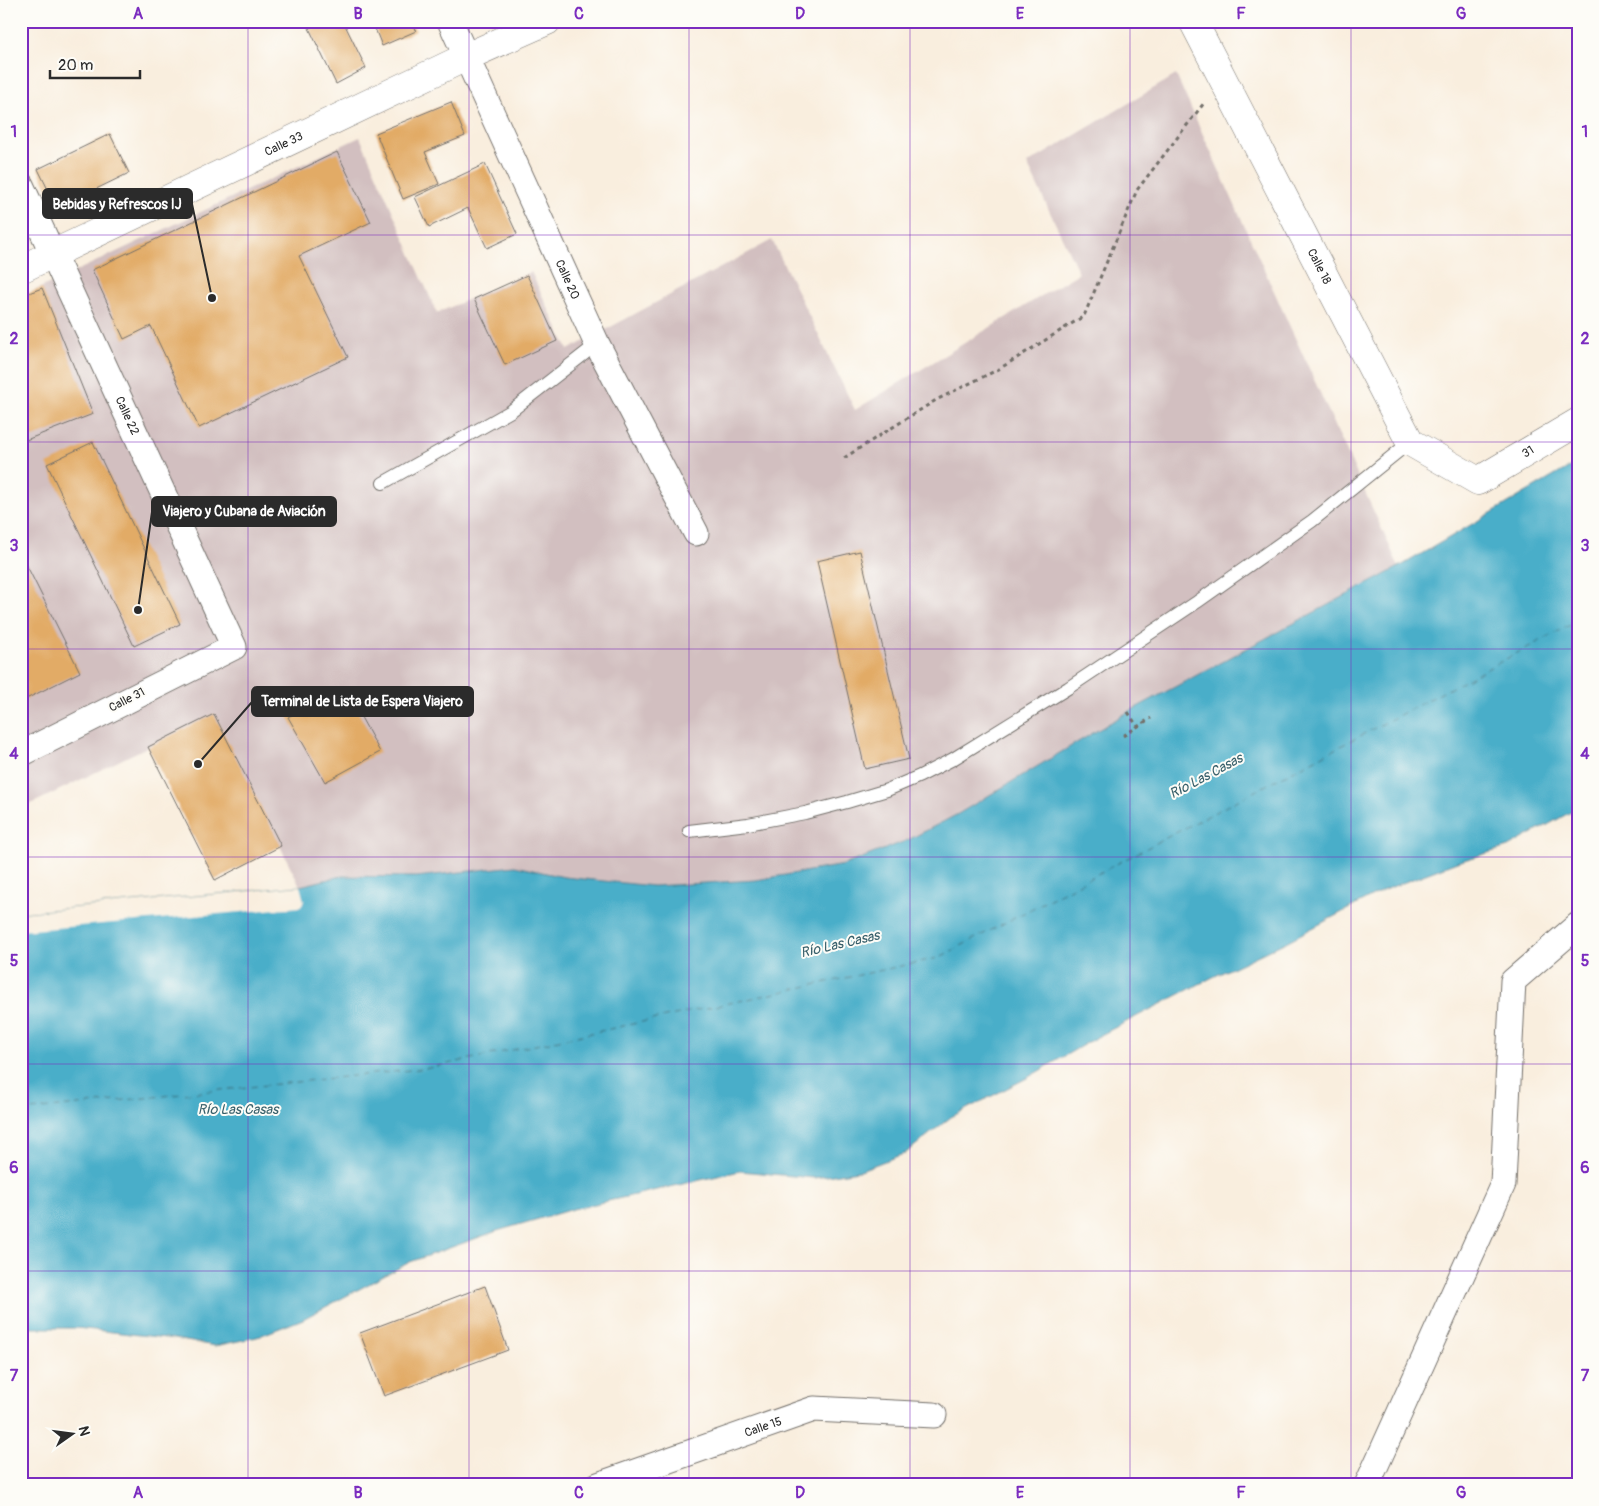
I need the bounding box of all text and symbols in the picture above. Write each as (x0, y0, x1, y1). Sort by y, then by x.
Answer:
text: A (133, 4, 144, 24)
text: B (353, 4, 363, 24)
text: C (574, 4, 584, 24)
text: D (795, 4, 805, 24)
text: E (1016, 4, 1025, 24)
text: F (1236, 4, 1246, 24)
text: G (1456, 4, 1467, 24)
scale bar (50, 48, 140, 80)
text: 20 m (58, 56, 93, 75)
text: 1 (11, 122, 17, 142)
text: 1 (1582, 122, 1588, 142)
street label: Calle 33 (262, 128, 306, 159)
callout: Bebidas y Refrescos IJ (43, 189, 192, 218)
text: Bebidas y Refrescos IJ (52, 196, 182, 213)
street label: Calle 18 (1304, 246, 1335, 287)
street label: Calle 20 (552, 257, 583, 302)
text: 2 (10, 329, 19, 349)
text: 2 (1581, 329, 1590, 349)
street label: Calle 22 (112, 394, 143, 438)
street label: 31 (1519, 442, 1537, 461)
callout: Viajero y Cubana de Aviación (152, 497, 336, 526)
text: Viajero y Cubana de Aviación (162, 503, 326, 520)
text: 3 (10, 536, 19, 556)
text: 3 (1581, 536, 1590, 556)
street label: Calle 31 (106, 685, 148, 715)
callout: Terminal de Lista de Espera Viajero (252, 687, 473, 716)
text: Terminal de Lista de Espera Viajero (260, 693, 463, 710)
text: 4 (9, 744, 19, 764)
text: 4 (1580, 744, 1590, 764)
water label: Río Las Casas (1166, 749, 1247, 802)
water label: Río Las Casas (799, 926, 883, 961)
text: 5 (10, 951, 19, 971)
text: 5 (1581, 951, 1590, 971)
water label: Río Las Casas (198, 1101, 280, 1118)
text: 6 (9, 1158, 19, 1178)
text: 6 (1580, 1158, 1590, 1178)
text: 7 (10, 1366, 19, 1386)
text: 7 (1581, 1366, 1590, 1386)
north arrow (48, 1408, 98, 1458)
street label: Calle 15 (742, 1413, 784, 1440)
text: N (75, 1424, 94, 1438)
text: A (133, 1483, 144, 1503)
text: B (353, 1483, 363, 1503)
text: C (574, 1483, 584, 1503)
text: D (795, 1483, 805, 1503)
text: E (1016, 1483, 1025, 1503)
text: F (1236, 1483, 1246, 1503)
text: G (1456, 1483, 1467, 1503)

